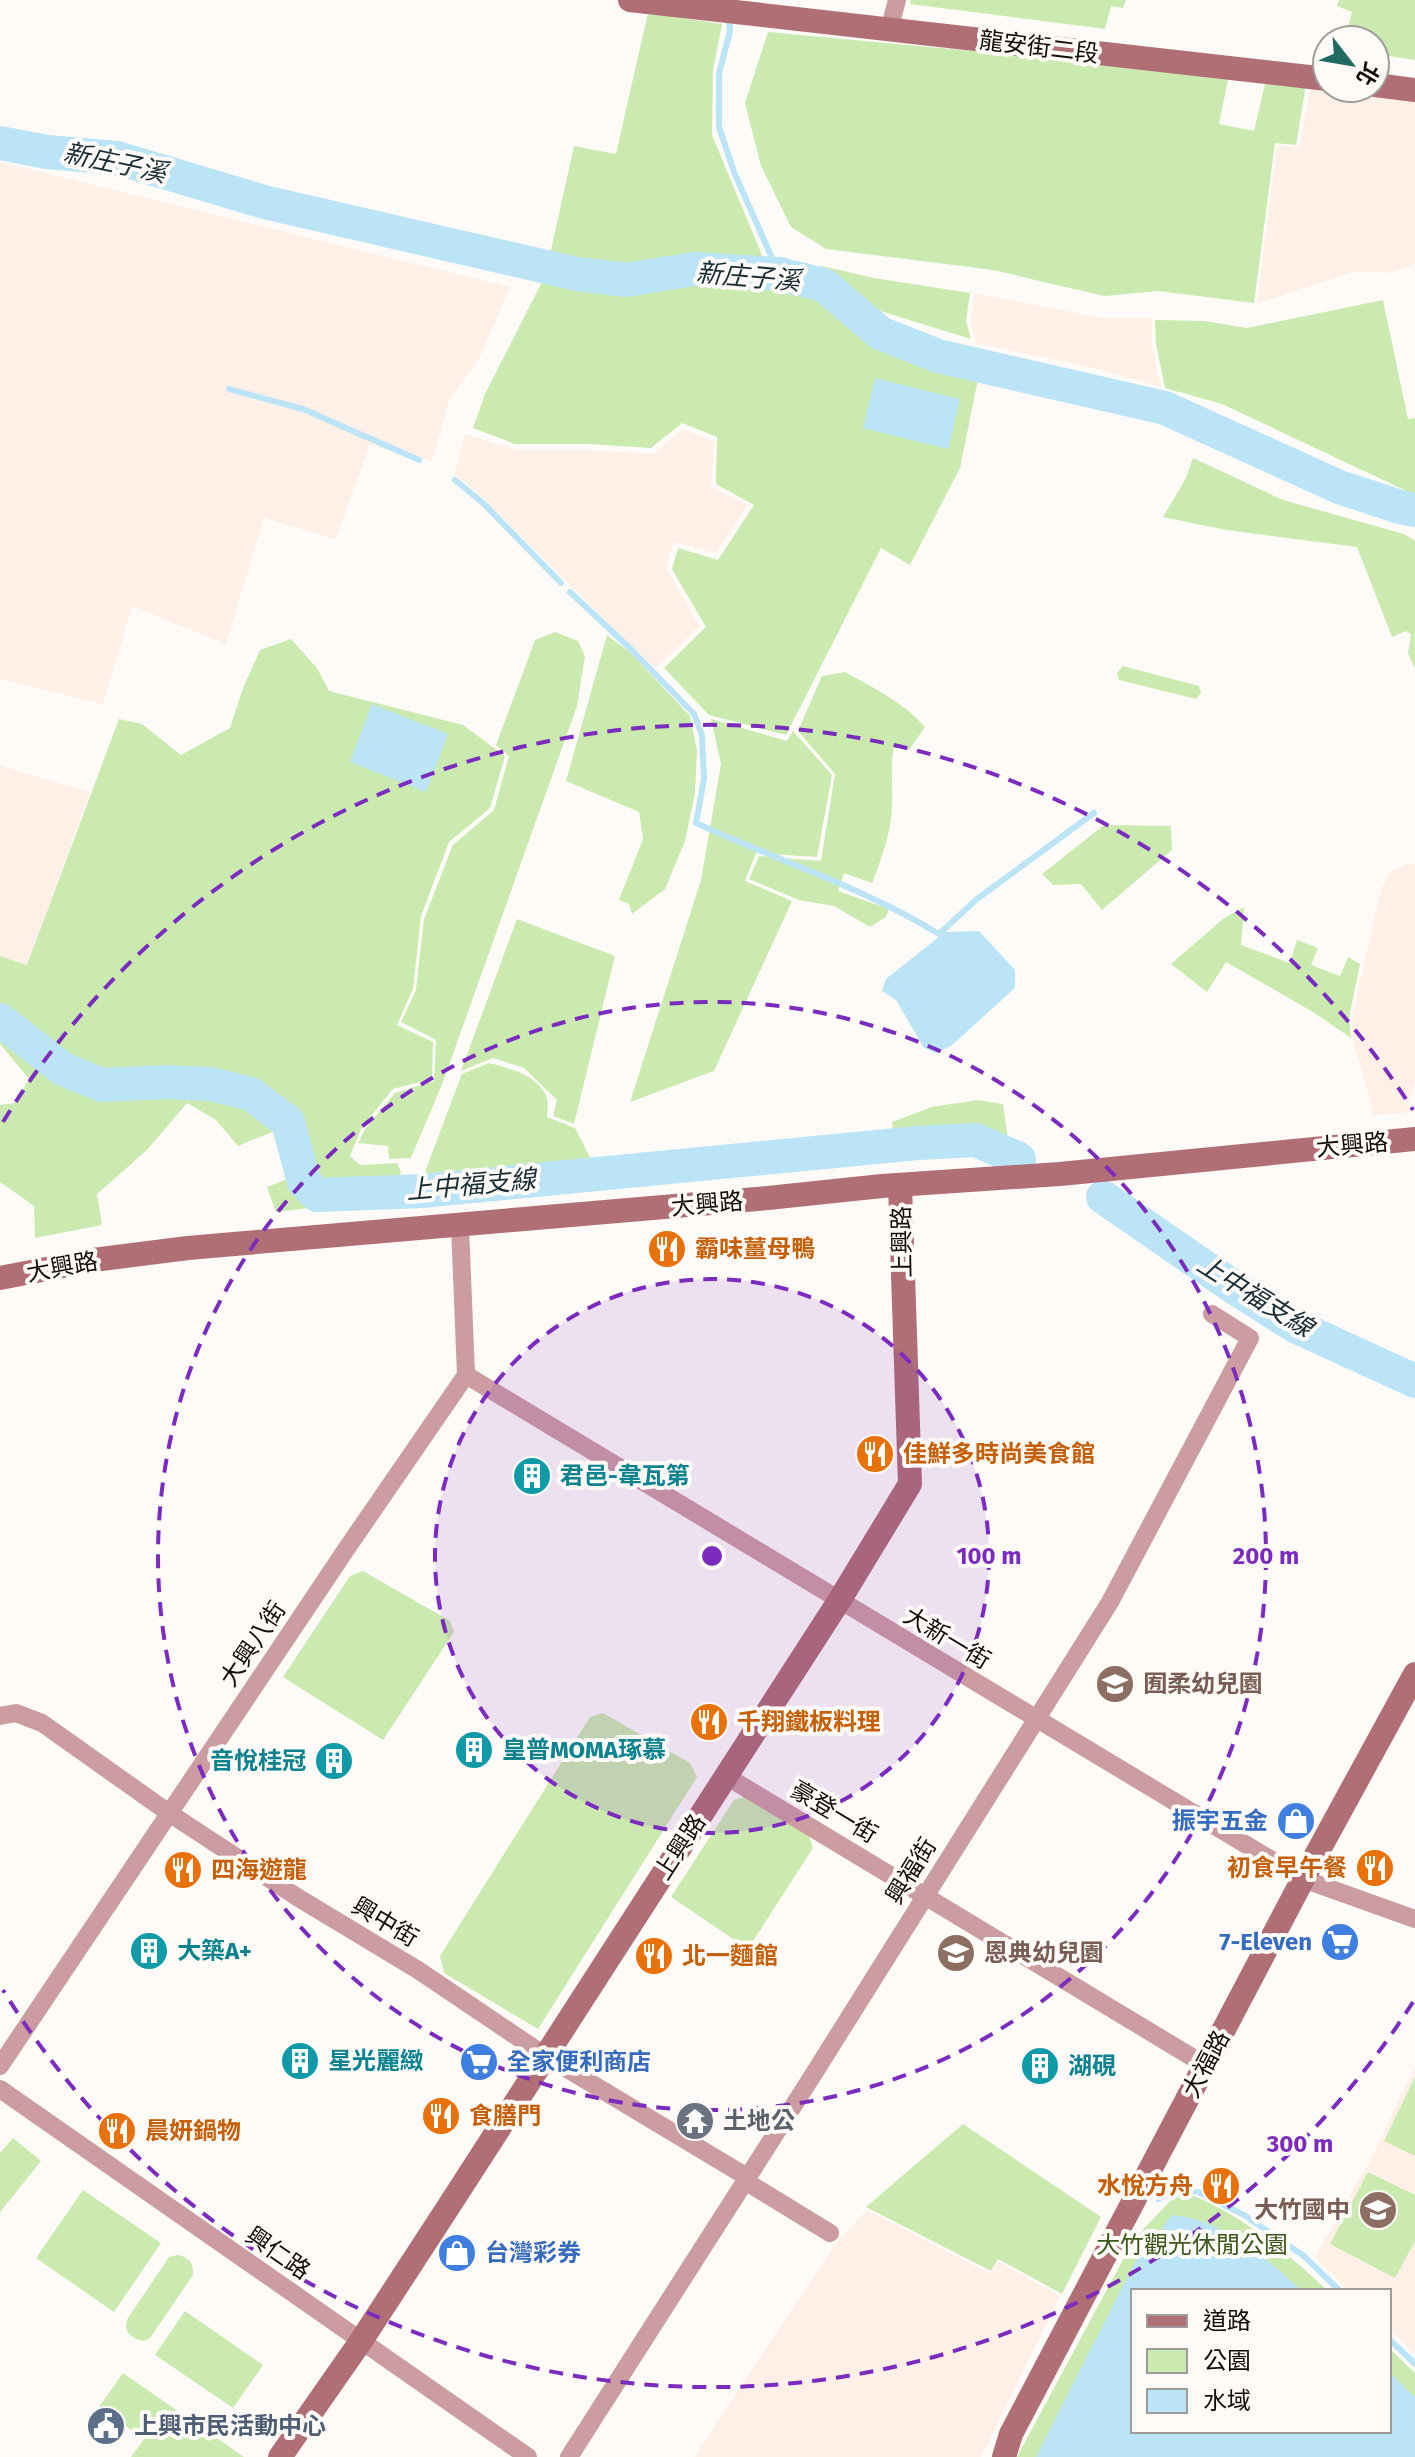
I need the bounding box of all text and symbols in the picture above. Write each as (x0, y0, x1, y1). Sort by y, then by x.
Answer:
north arrow (1311, 24, 1391, 104)
street label: 龍安街二段 (978, 26, 1100, 68)
text: 北 (1350, 58, 1385, 90)
water label: 新庄子溪 (61, 137, 173, 190)
water label: 新庄子溪 (695, 257, 805, 297)
street label: 大興路 (1315, 1128, 1389, 1162)
water label: 上中福支線 (405, 1164, 540, 1206)
street label: 大興路 (670, 1187, 744, 1221)
street label: 上興路 (887, 1206, 917, 1278)
restaurant icon: 霸味薑母鴨 (646, 1228, 688, 1270)
place label: 霸味薑母鴨 (695, 1235, 815, 1263)
street label: 大興路 (24, 1247, 100, 1287)
water label: 上中福支線 (1192, 1248, 1321, 1345)
restaurant icon: 佳鮮多時尚美食館 (854, 1433, 896, 1475)
place label: 佳鮮多時尚美食館 (903, 1440, 1095, 1468)
building icon: 君邑-韋瓦第 (511, 1455, 553, 1497)
place label: 君邑-韋瓦第 (560, 1462, 690, 1490)
centre of rings (698, 1542, 726, 1570)
text: 100 m (956, 1542, 1022, 1570)
text: 200 m (1233, 1542, 1299, 1570)
street label: 大興八街 (215, 1596, 291, 1692)
street label: 大新一街 (899, 1601, 995, 1675)
school or university icon: 囿柔幼兒園 (1094, 1663, 1136, 1705)
place label: 囿柔幼兒園 (1143, 1670, 1263, 1698)
restaurant icon: 千翔鐵板料理 (688, 1701, 730, 1743)
place label: 千翔鐵板料理 (737, 1708, 881, 1736)
building icon: 皇普MOMA琢慕 (453, 1729, 495, 1771)
place label: 皇普MOMA琢慕 (502, 1736, 666, 1764)
building icon: 音悅桂冠 (313, 1740, 355, 1782)
place label: 音悅桂冠 (210, 1747, 306, 1775)
street label: 豪登一街 (786, 1775, 882, 1849)
shop icon: 振宇五金 (1275, 1800, 1317, 1842)
place label: 振宇五金 (1172, 1807, 1268, 1835)
street label: 上興路 (649, 1809, 711, 1885)
street label: 興福街 (880, 1833, 942, 1909)
restaurant icon: 初食早午餐 (1354, 1847, 1396, 1889)
restaurant icon: 四海遊龍 (162, 1849, 204, 1891)
place label: 初食早午餐 (1227, 1854, 1347, 1882)
place label: 四海遊龍 (211, 1856, 307, 1884)
street label: 興中街 (347, 1891, 423, 1953)
supermarket icon: 7-Eleven (1319, 1921, 1361, 1963)
place label: 7-Eleven (1219, 1928, 1312, 1956)
building icon: 大築A+ (128, 1930, 170, 1972)
school or university icon: 恩典幼兒園 (935, 1932, 977, 1974)
restaurant icon: 北一麵館 (633, 1935, 675, 1977)
place label: 大築A+ (177, 1937, 252, 1965)
place label: 恩典幼兒園 (984, 1939, 1104, 1967)
place label: 北一麵館 (682, 1942, 778, 1970)
street label: 大福路 (1177, 2026, 1235, 2102)
building icon: 星光麗緻 (279, 2040, 321, 2082)
supermarket icon: 全家便利商店 (458, 2041, 500, 2083)
building icon: 湖硯 (1019, 2045, 1061, 2087)
place label: 星光麗緻 (328, 2047, 424, 2075)
place label: 全家便利商店 (507, 2048, 651, 2076)
place label: 湖硯 (1068, 2052, 1116, 2080)
restaurant icon: 食膳門 (420, 2095, 462, 2137)
temple icon: 土地公 (674, 2100, 716, 2142)
place label: 食膳門 (469, 2102, 541, 2130)
place label: 土地公 (723, 2107, 795, 2135)
restaurant icon: 晨妍鍋物 (96, 2110, 138, 2152)
place label: 晨妍鍋物 (145, 2117, 241, 2145)
text: 300 m (1266, 2130, 1333, 2158)
restaurant icon: 水悅方舟 (1200, 2165, 1242, 2207)
place label: 水悅方舟 (1097, 2172, 1193, 2200)
school or university icon: 大竹國中 (1357, 2189, 1399, 2231)
place label: 大竹國中 (1254, 2196, 1350, 2224)
street label: 興仁路 (240, 2221, 316, 2285)
park label: 大竹觀光休閒公園 (1096, 2231, 1288, 2259)
shop icon: 台灣彩券 (436, 2232, 478, 2274)
place label: 台灣彩券 (485, 2239, 581, 2267)
legend (1131, 2289, 1391, 2433)
text: 道路 (1203, 2307, 1251, 2335)
text: 公園 (1203, 2347, 1251, 2375)
text: 水域 (1203, 2387, 1251, 2415)
public building icon: 上興市民活動中心 (85, 2405, 127, 2447)
place label: 上興市民活動中心 (134, 2412, 326, 2440)

